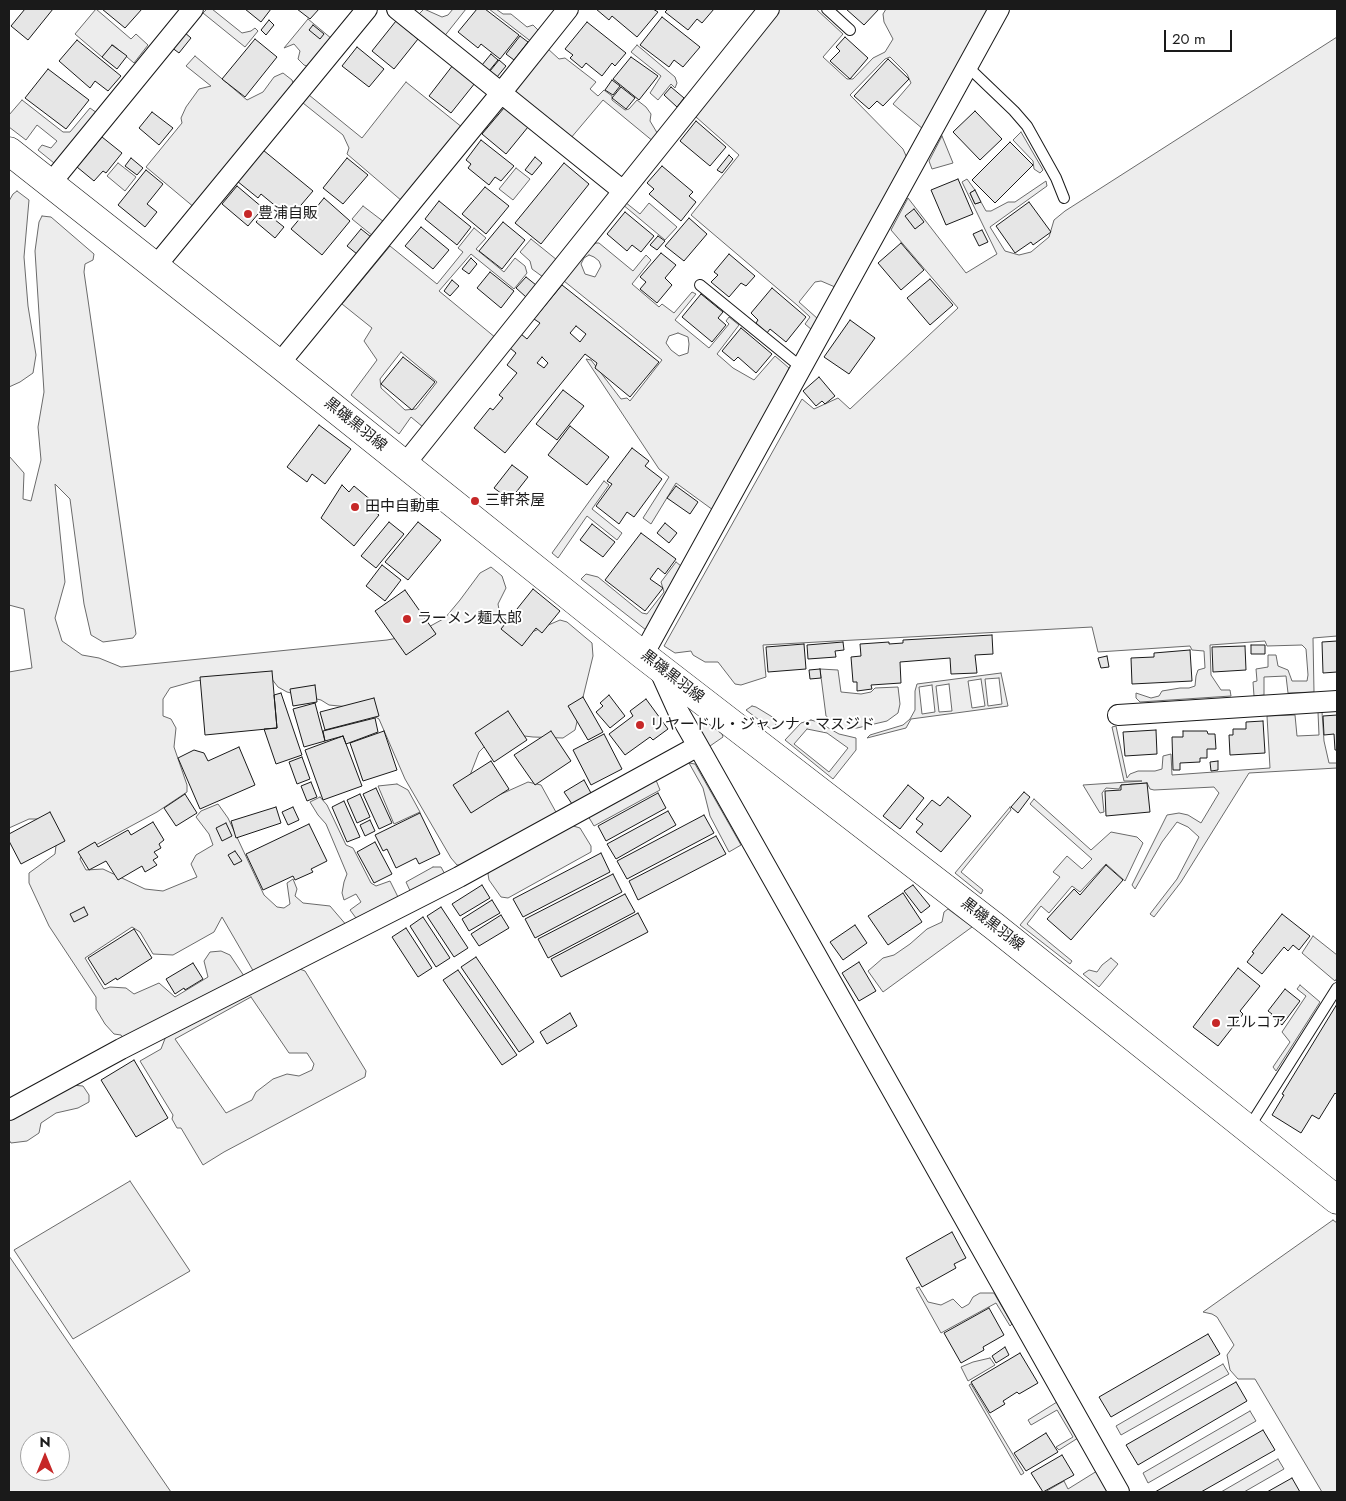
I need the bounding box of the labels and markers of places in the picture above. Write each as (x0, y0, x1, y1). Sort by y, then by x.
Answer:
place label: 豊浦自販 (258, 205, 318, 223)
marker: 豊浦自販 (242, 208, 254, 220)
place label: 三軒茶屋 (485, 492, 545, 510)
marker: 三軒茶屋 (469, 495, 481, 507)
place label: 田中自動車 (365, 498, 440, 516)
marker: 田中自動車 (349, 501, 361, 513)
place label: ラーメン麺太郎 (417, 610, 522, 628)
marker: ラーメン麺太郎 (401, 613, 413, 625)
place label: リヤードル・ジャンナ・マスジド (650, 716, 875, 734)
marker: リヤードル・ジャンナ・マスジド (634, 719, 646, 731)
place label: エルコア (1226, 1014, 1286, 1032)
marker: エルコア (1210, 1017, 1222, 1029)

